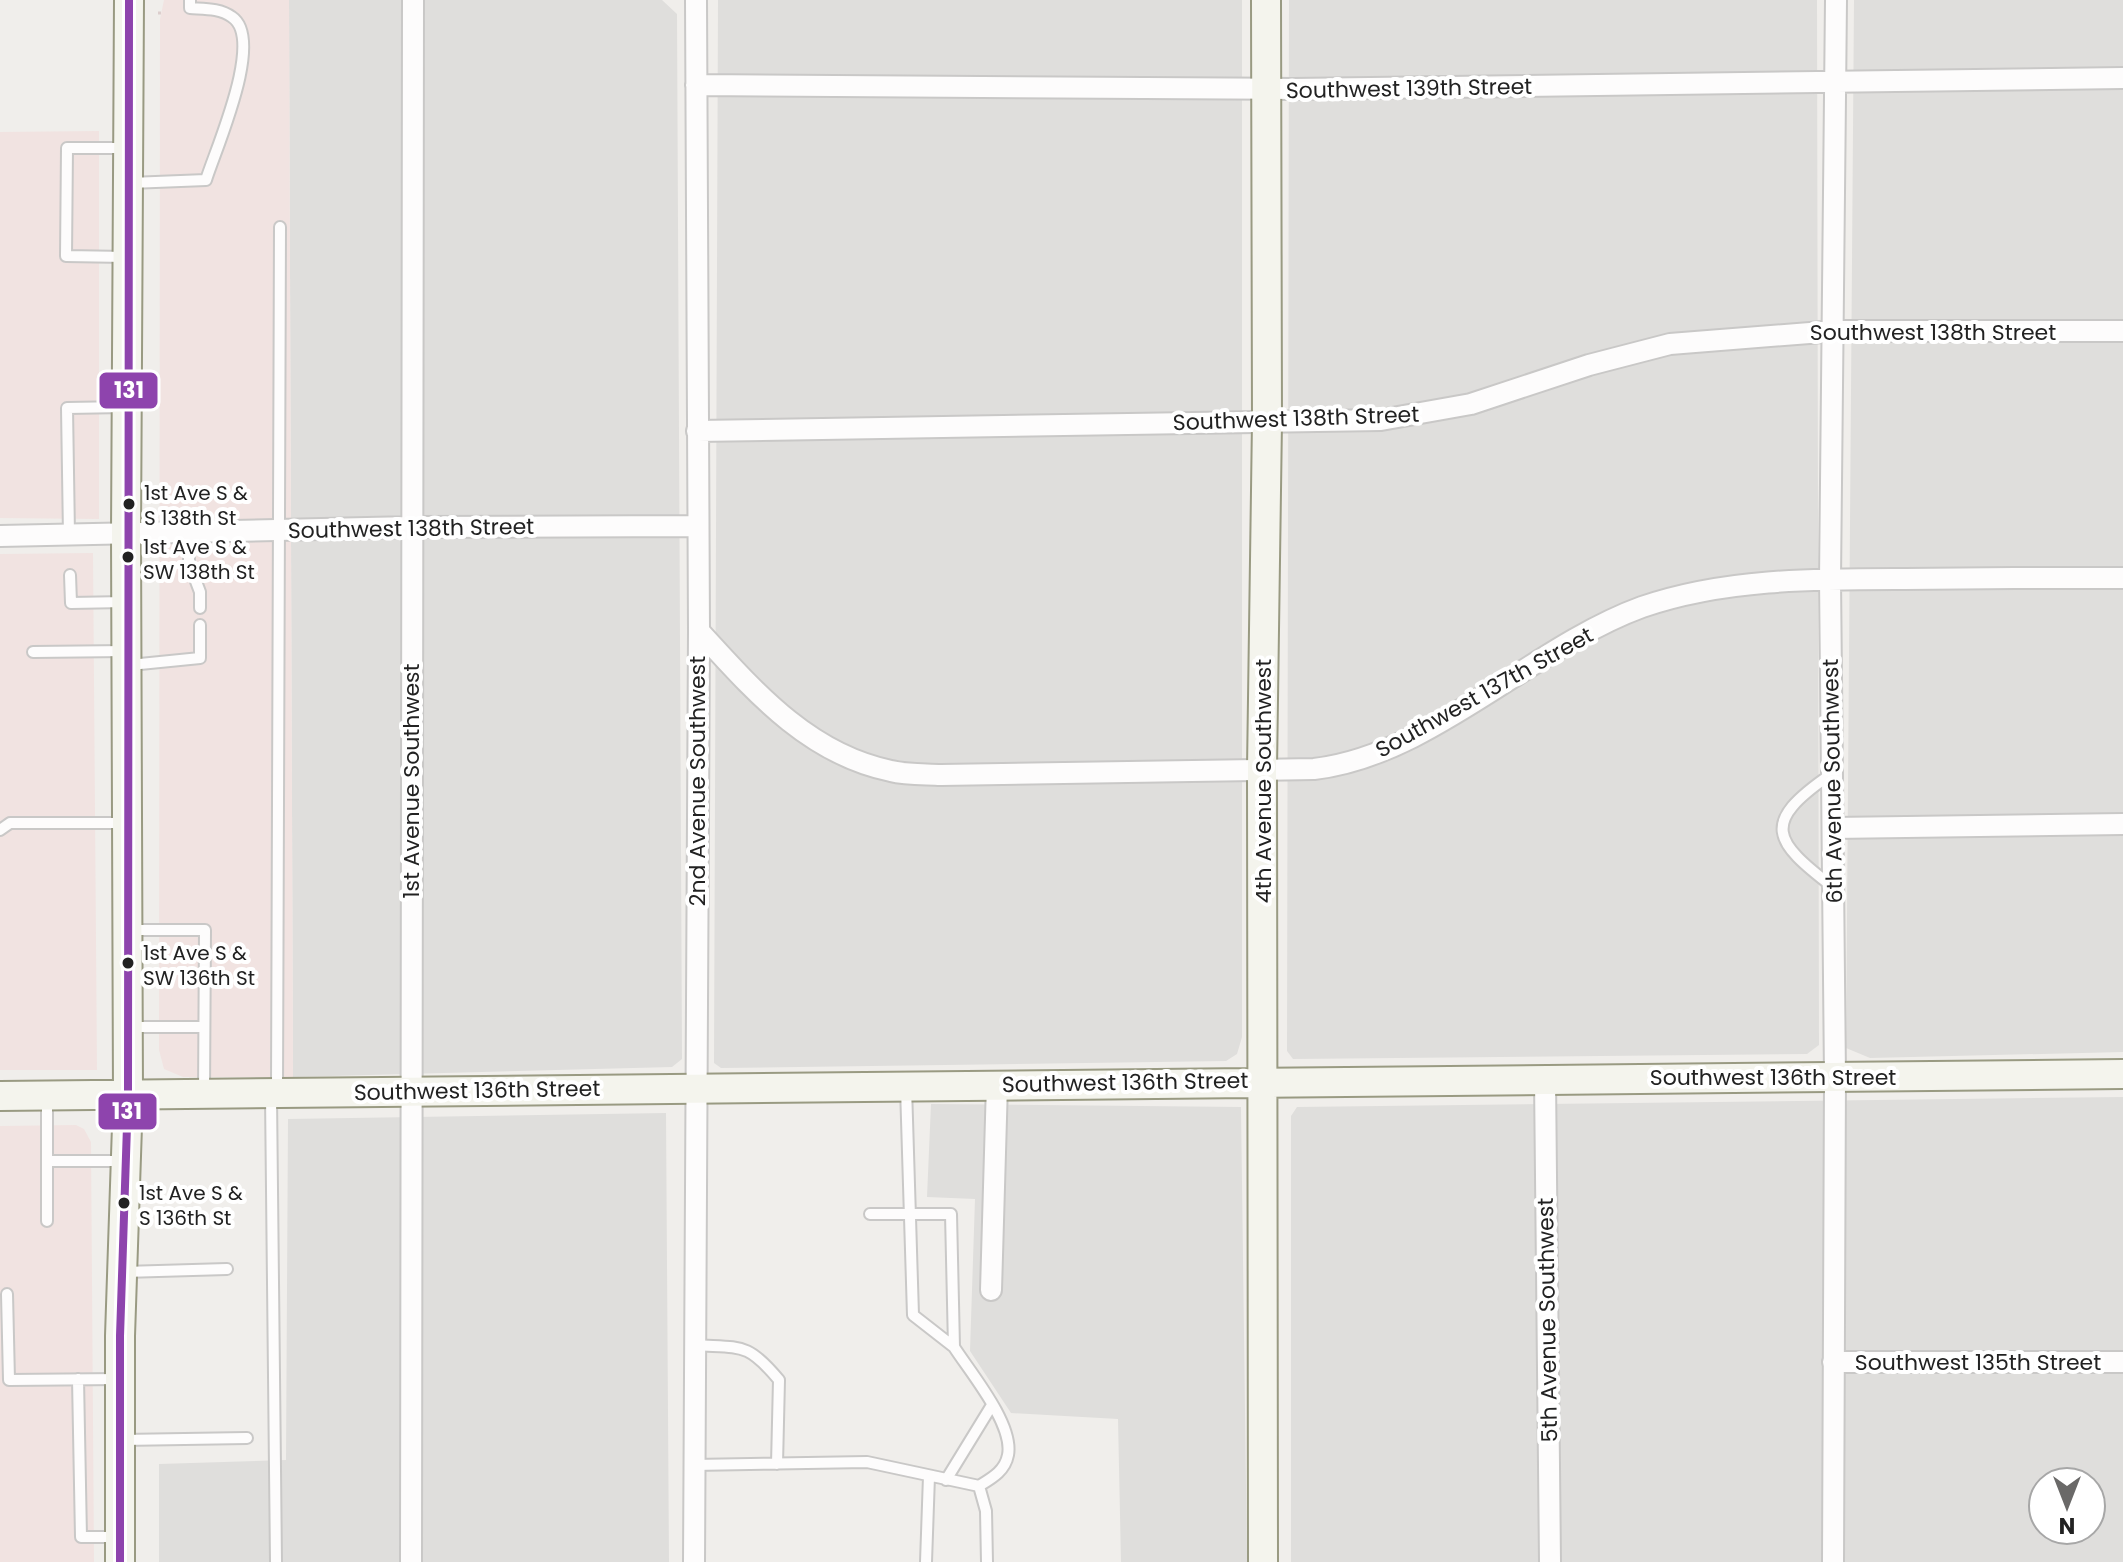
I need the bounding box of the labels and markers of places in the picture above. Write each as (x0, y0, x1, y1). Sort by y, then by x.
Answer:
place label: 1st Ave S & S 138th St (144, 479, 248, 532)
marker: 1st Ave S & S 138th St (121, 496, 137, 512)
place label: 1st Ave S & SW 138th St (143, 533, 255, 586)
marker: 1st Ave S & SW 138th St (120, 549, 136, 565)
place label: 1st Ave S & SW 136th St (143, 939, 255, 992)
marker: 1st Ave S & SW 136th St (120, 955, 136, 971)
place label: 1st Ave S & S 136th St (139, 1179, 243, 1232)
marker: 1st Ave S & S 136th St (116, 1195, 132, 1211)

